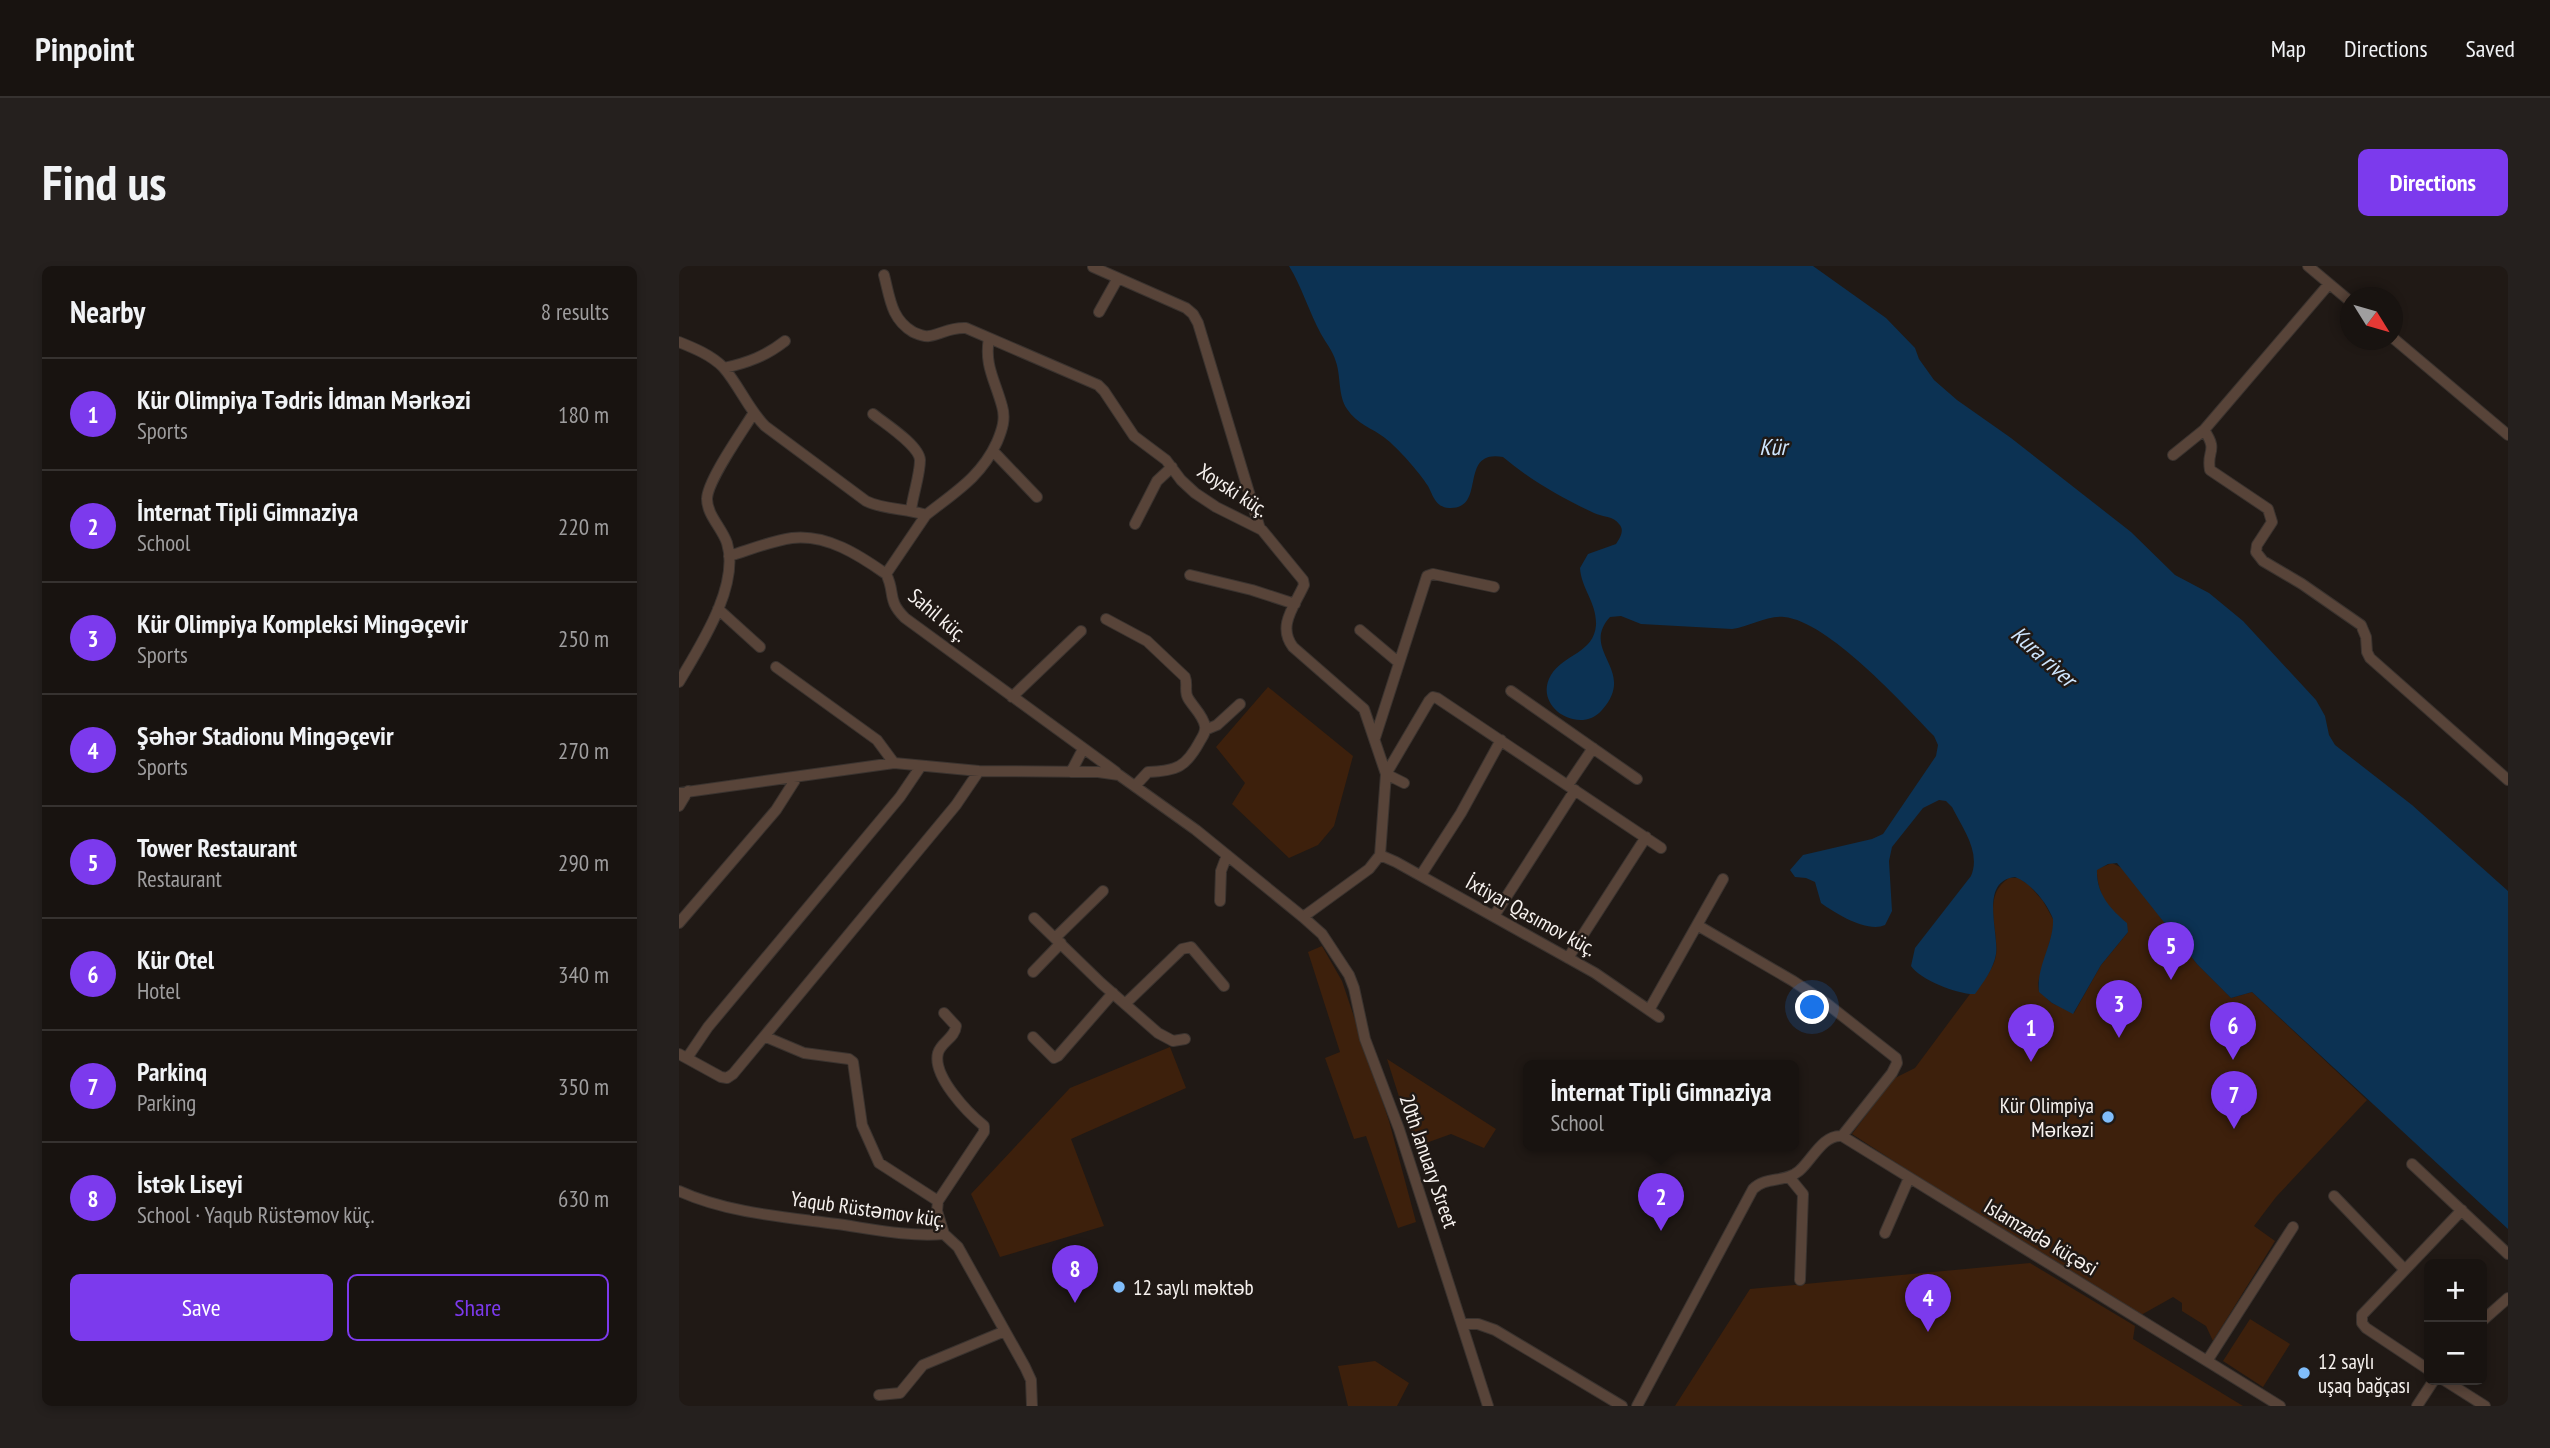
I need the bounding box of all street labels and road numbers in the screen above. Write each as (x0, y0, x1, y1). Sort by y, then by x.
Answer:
street label: Xoyski küç. (1192, 457, 1274, 523)
street label: Sahil küç. (903, 582, 973, 648)
street label: İxtiyar Qasımov küç. (1461, 868, 1601, 962)
street label: 20th January Street (1394, 1091, 1465, 1232)
street label: Yaqub Rüstəmov küç. (789, 1185, 947, 1233)
street label: Islamzadə küçəsi (1979, 1192, 2103, 1282)

